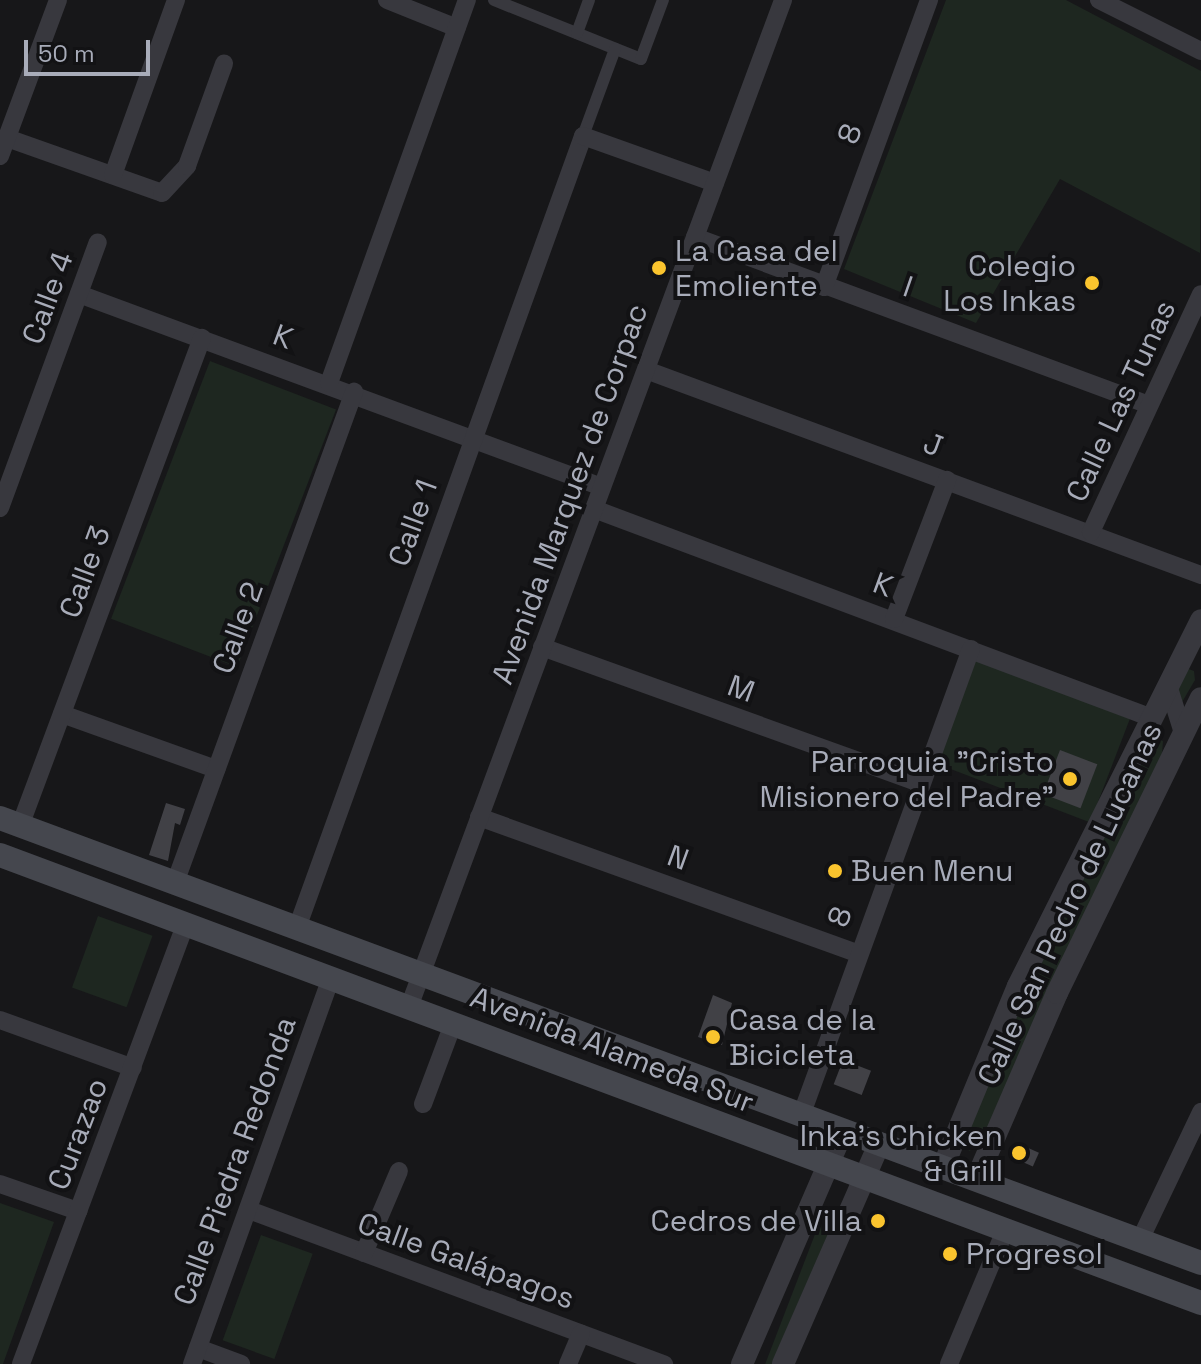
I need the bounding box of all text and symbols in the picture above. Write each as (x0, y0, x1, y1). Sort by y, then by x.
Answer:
scale bar (28, 24, 154, 74)
text: 50 m (38, 38, 95, 69)
street label: 8 (830, 119, 870, 149)
place label: La Casa del Emoliente (675, 233, 838, 304)
street label: Calle 4 (15, 247, 81, 349)
place label: Colegio Los Inkas (943, 248, 1076, 318)
marker: La Casa del Emoliente (650, 259, 668, 277)
street label: I (899, 269, 917, 305)
marker: Colegio Los Inkas (1083, 274, 1101, 292)
street label: Calle Las Tunas (1058, 294, 1184, 508)
street label: Avenida Marquez de Corpac (484, 299, 656, 689)
street label: K (268, 317, 298, 357)
street label: J (918, 425, 948, 465)
street label: Calle 1 (381, 475, 445, 571)
street label: Calle 3 (52, 521, 118, 623)
street label: K (868, 565, 898, 605)
street label: Calle 2 (205, 577, 271, 679)
street label: M (723, 668, 759, 710)
street label: Calle San Pedro de Lucanas (970, 717, 1170, 1091)
place label: Parroquia "Cristo Misionero del Padre" (760, 744, 1054, 814)
marker: Parroquia "Cristo Misionero del Padre" (1061, 770, 1079, 788)
street label: N (662, 838, 694, 878)
place label: Buen Menu (851, 853, 1013, 889)
marker: Buen Menu (826, 862, 844, 880)
street label: 8 (820, 902, 860, 932)
street label: Avenida Alameda Sur (465, 979, 759, 1121)
place label: Casa de la Bicicleta (729, 1002, 875, 1072)
street label: Calle Piedra Redonda (166, 1012, 304, 1310)
marker: Casa de la Bicicleta (704, 1028, 722, 1046)
street label: Curazao (40, 1073, 116, 1195)
place label: Inka's Chicken & Grill (800, 1118, 1003, 1188)
marker: Inka's Chicken & Grill (1010, 1144, 1028, 1162)
place label: Cedros de Villa (650, 1203, 862, 1239)
street label: Calle Galápagos (353, 1205, 579, 1317)
marker: Cedros de Villa (869, 1212, 887, 1230)
place label: Progresol (966, 1236, 1103, 1272)
marker: Progresol (941, 1245, 959, 1263)

